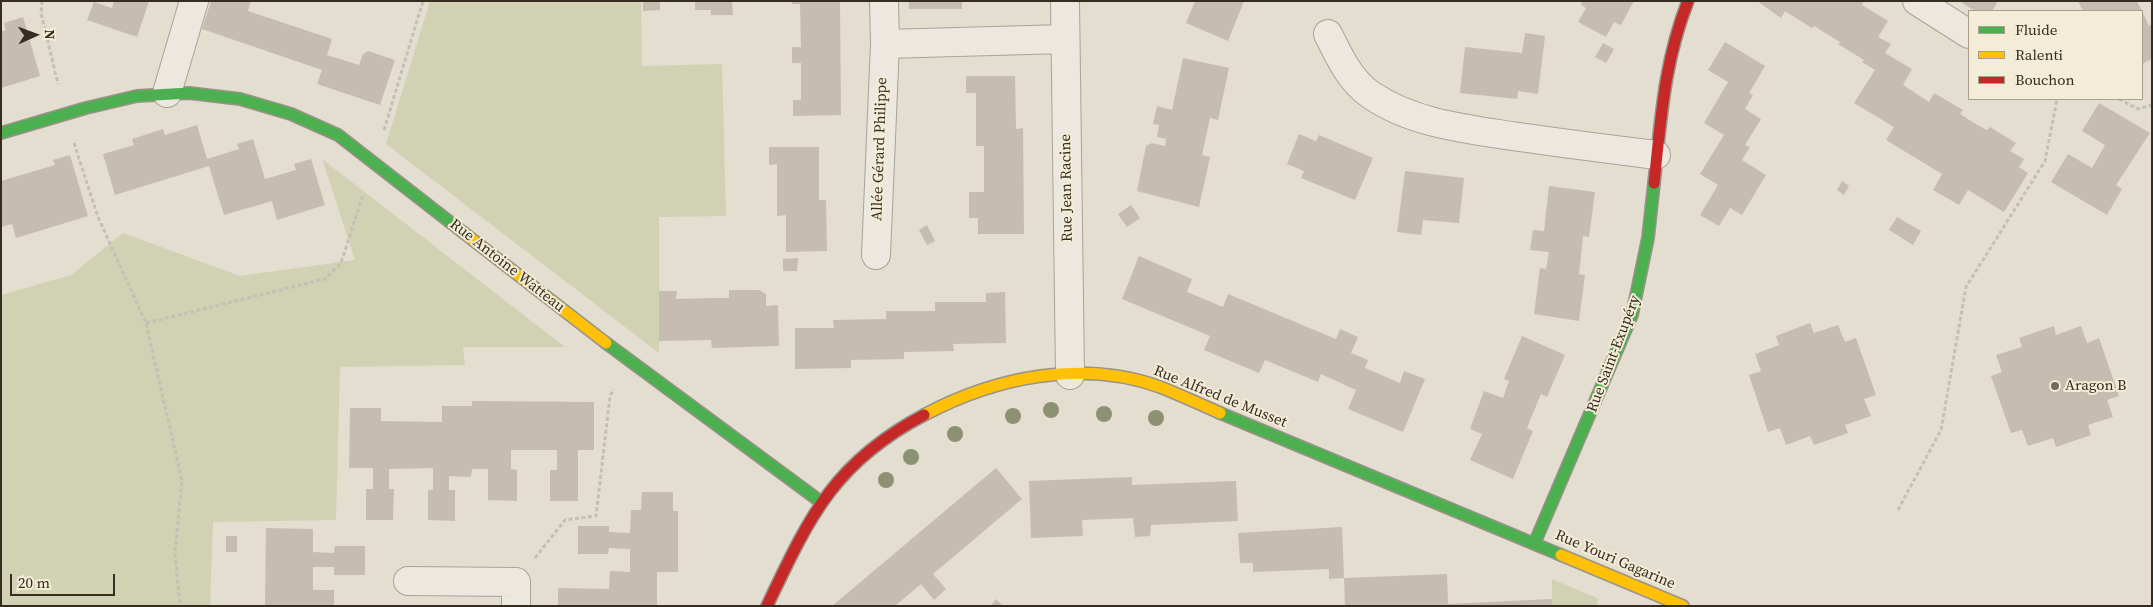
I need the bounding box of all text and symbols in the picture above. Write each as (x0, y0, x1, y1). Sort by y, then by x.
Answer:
north arrow (10, 10, 60, 60)
legend (1968, 10, 2143, 100)
text: Fluide (2015, 19, 2057, 40)
text: N (40, 29, 60, 40)
text: Ralenti (2015, 44, 2063, 65)
text: Bouchon (2015, 69, 2075, 90)
street label: Allée Gérard Philippe (868, 77, 892, 221)
street label: Rue Jean Racine (1057, 134, 1077, 242)
street label: Rue Antoine Watteau (446, 216, 568, 316)
street label: Rue Saint-Exupéry (1583, 293, 1645, 415)
street label: Rue Alfred de Musset (1151, 362, 1289, 432)
place label: Aragon B (2065, 377, 2126, 395)
marker: Aragon B (2049, 380, 2061, 392)
street label: Rue Youri Gagarine (1552, 527, 1678, 593)
scale bar (12, 564, 118, 596)
text: 20 m (18, 572, 50, 593)

